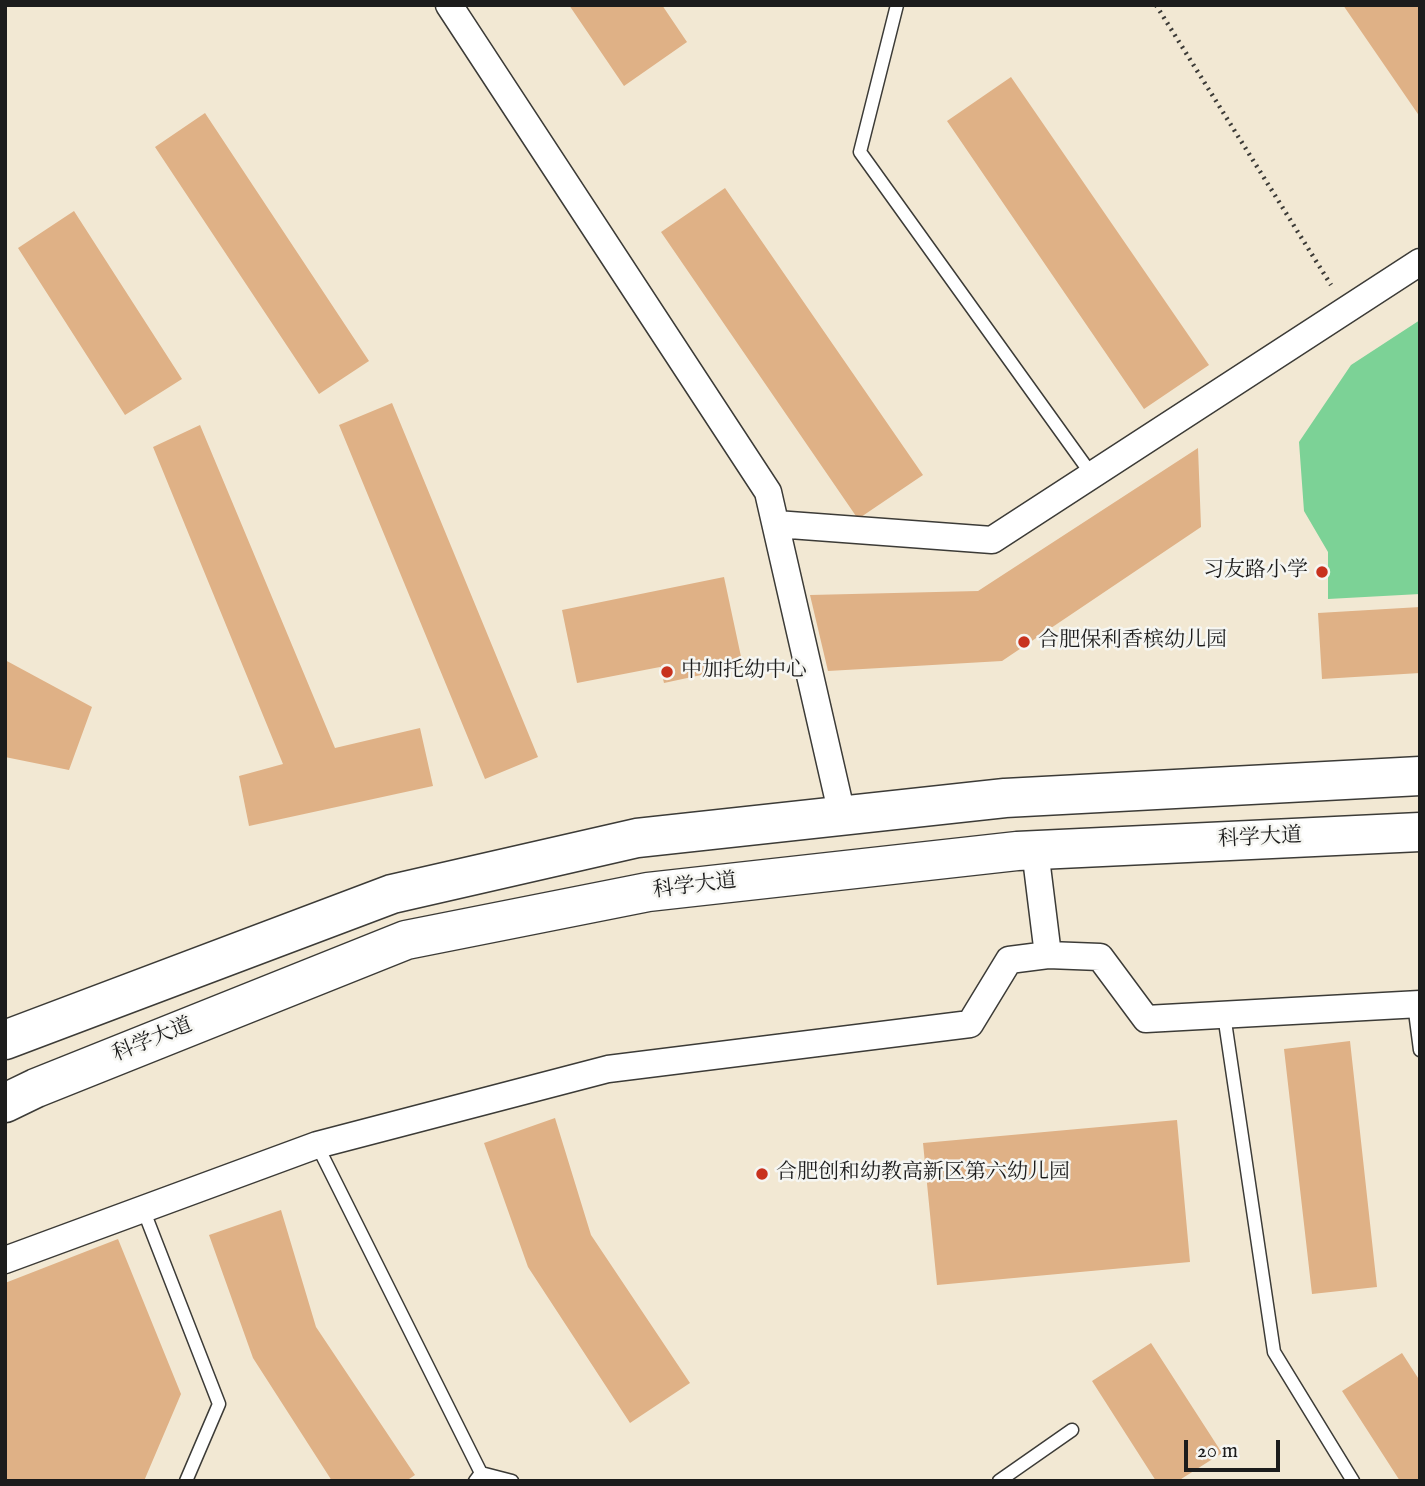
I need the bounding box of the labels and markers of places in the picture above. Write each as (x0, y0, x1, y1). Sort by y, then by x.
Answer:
place label: 习友路小学 (1203, 559, 1308, 585)
marker: 习友路小学 (1314, 564, 1330, 580)
place label: 合肥保利香槟幼儿园 (1038, 629, 1227, 655)
marker: 合肥保利香槟幼儿园 (1016, 634, 1032, 650)
place label: 中加托幼中心 (681, 659, 807, 685)
marker: 中加托幼中心 (659, 664, 675, 680)
place label: 合肥创和幼教高新区第六幼儿园 (776, 1161, 1070, 1187)
marker: 合肥创和幼教高新区第六幼儿园 (754, 1166, 770, 1182)

